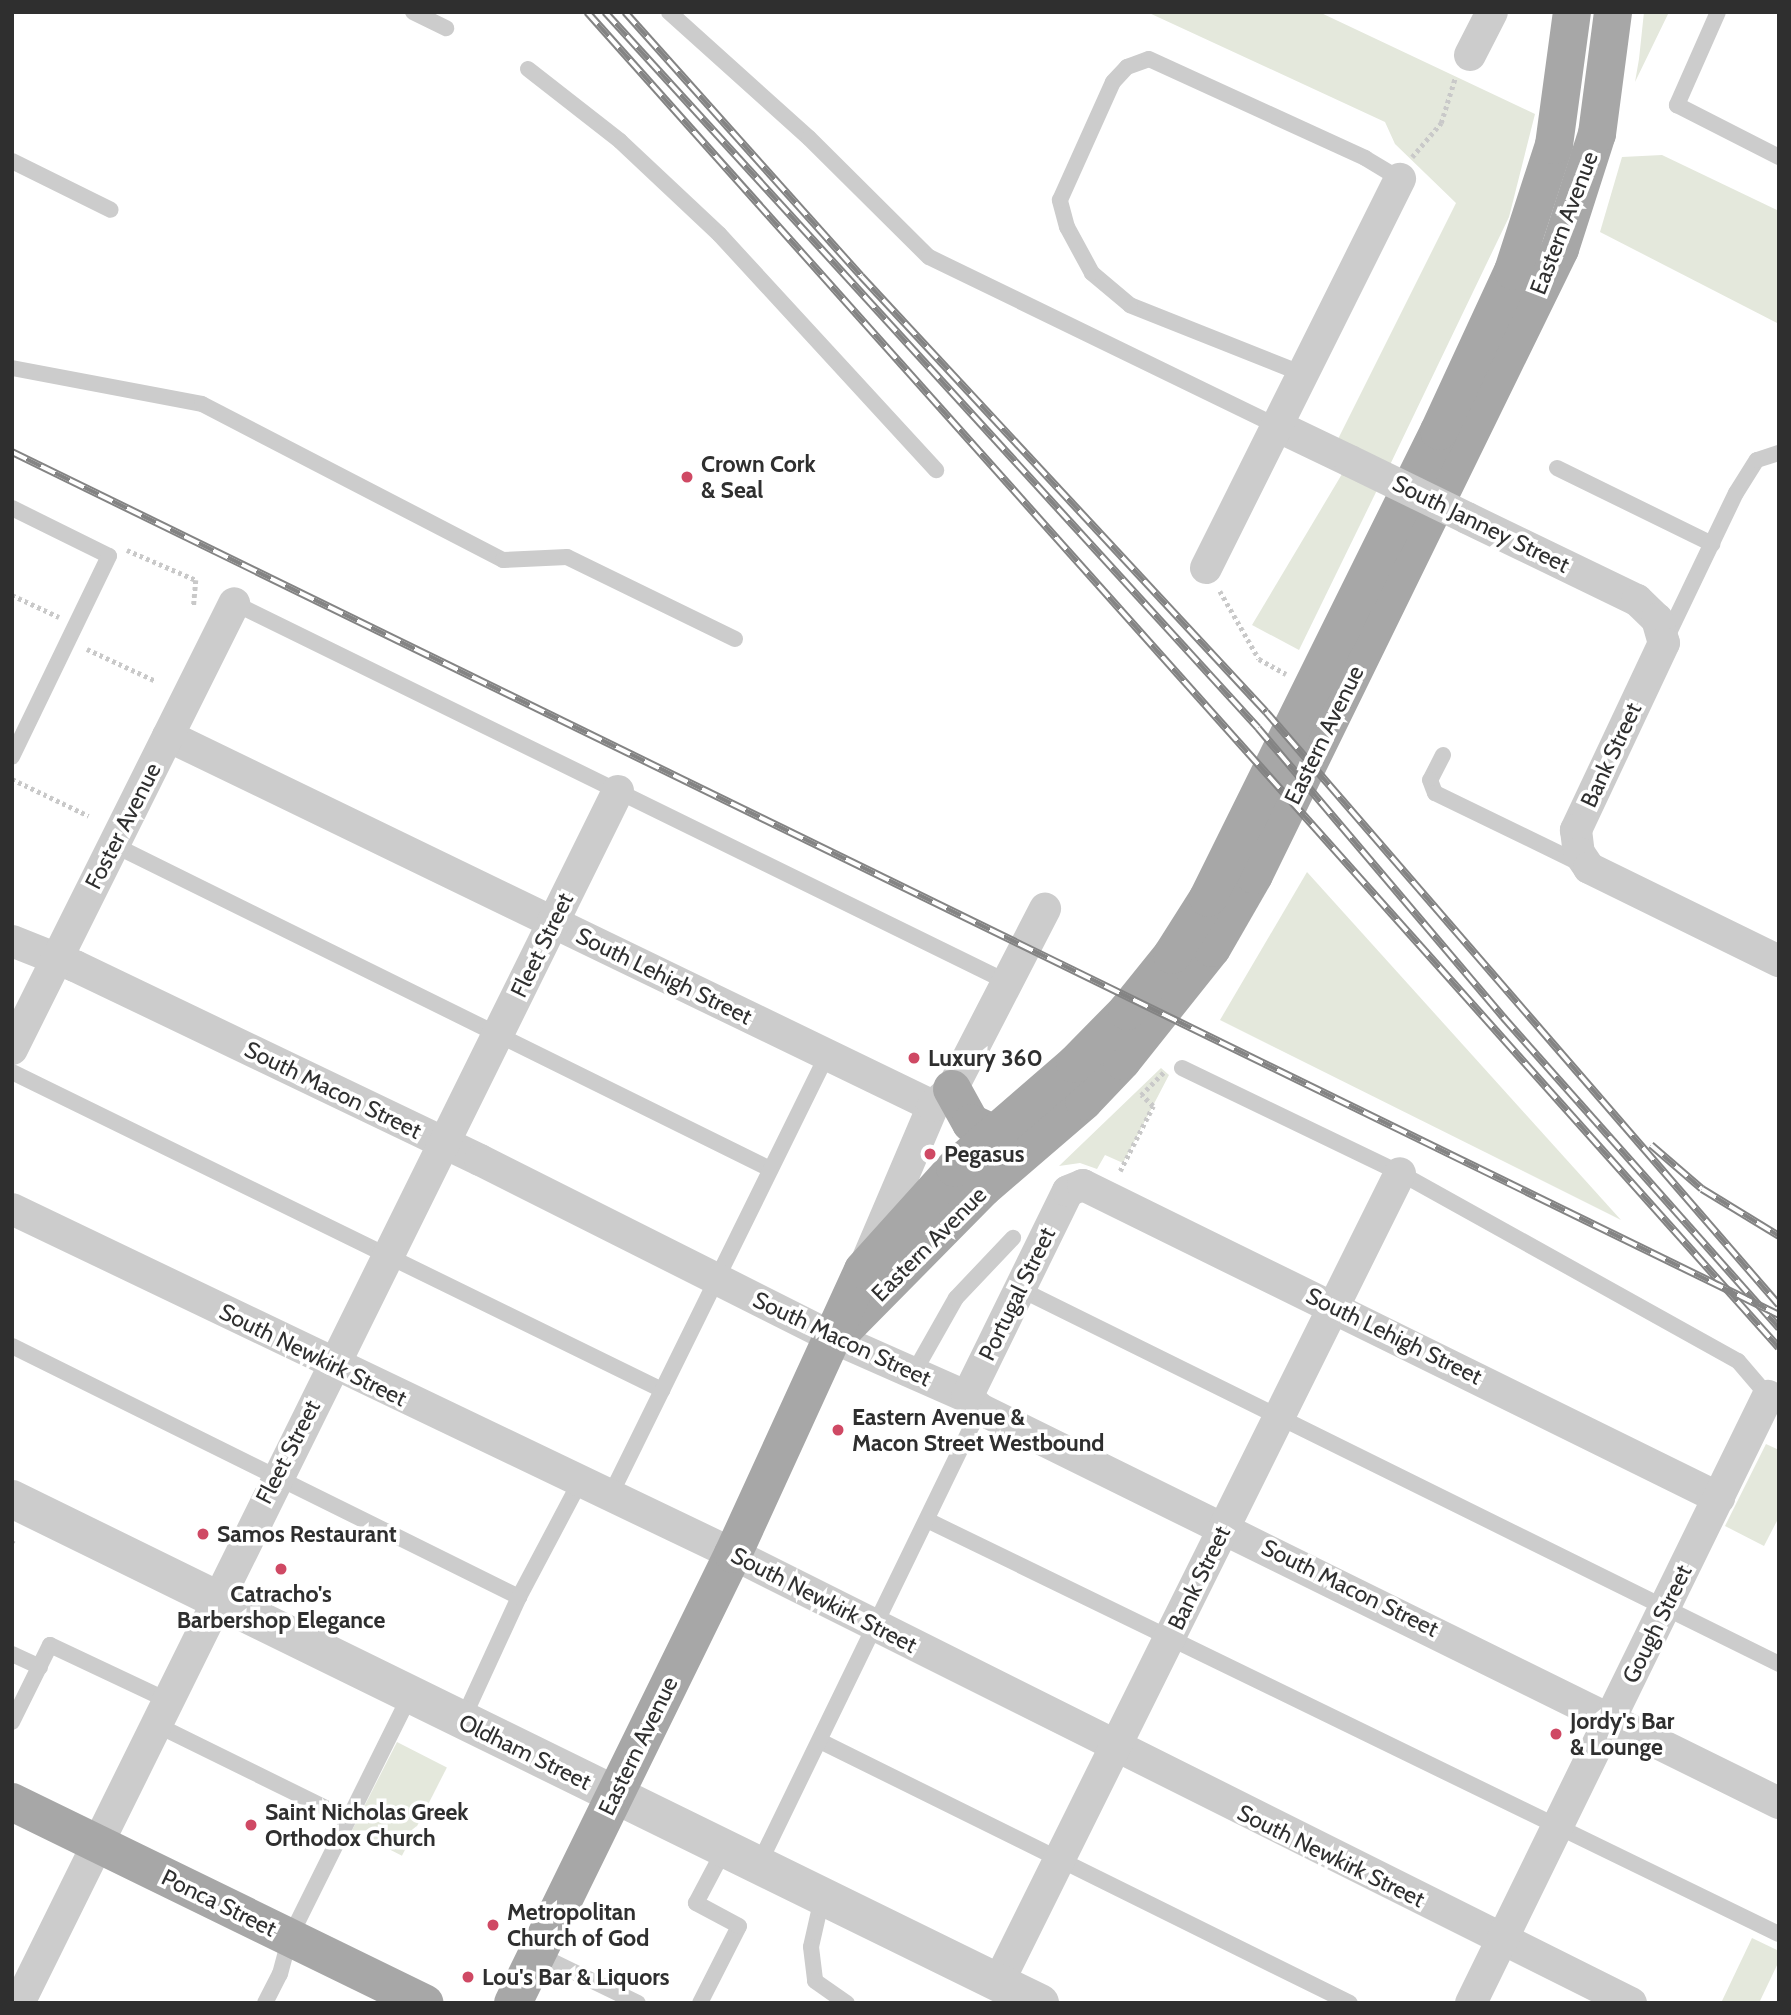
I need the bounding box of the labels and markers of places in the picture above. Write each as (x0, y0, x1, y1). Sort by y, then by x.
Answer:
place label: Crown Cork & Seal (701, 450, 816, 504)
marker: Crown Cork & Seal (679, 469, 695, 485)
place label: Luxury 360 (928, 1044, 1043, 1072)
marker: Luxury 360 (906, 1050, 922, 1066)
place label: Pegasus (944, 1140, 1024, 1168)
marker: Pegasus (922, 1146, 938, 1162)
place label: Eastern Avenue & Macon Street Westbound (852, 1403, 1104, 1457)
marker: Eastern Avenue & Macon Street Westbound (830, 1422, 846, 1438)
place label: Samos Restaurant (217, 1520, 397, 1548)
marker: Samos Restaurant (195, 1526, 211, 1542)
marker: Catracho's Barbershop Elegance (273, 1561, 289, 1577)
place label: Catracho's Barbershop Elegance (177, 1580, 385, 1634)
place label: Jordy's Bar & Lounge (1570, 1707, 1674, 1761)
marker: Jordy's Bar & Lounge (1548, 1726, 1564, 1742)
place label: Saint Nicholas Greek Orthodox Church (265, 1798, 469, 1852)
marker: Saint Nicholas Greek Orthodox Church (243, 1817, 259, 1833)
place label: Metropolitan Church of God (507, 1898, 649, 1952)
marker: Metropolitan Church of God (485, 1917, 501, 1933)
place label: Lou's Bar & Liquors (482, 1963, 670, 1991)
marker: Lou's Bar & Liquors (460, 1969, 476, 1985)

